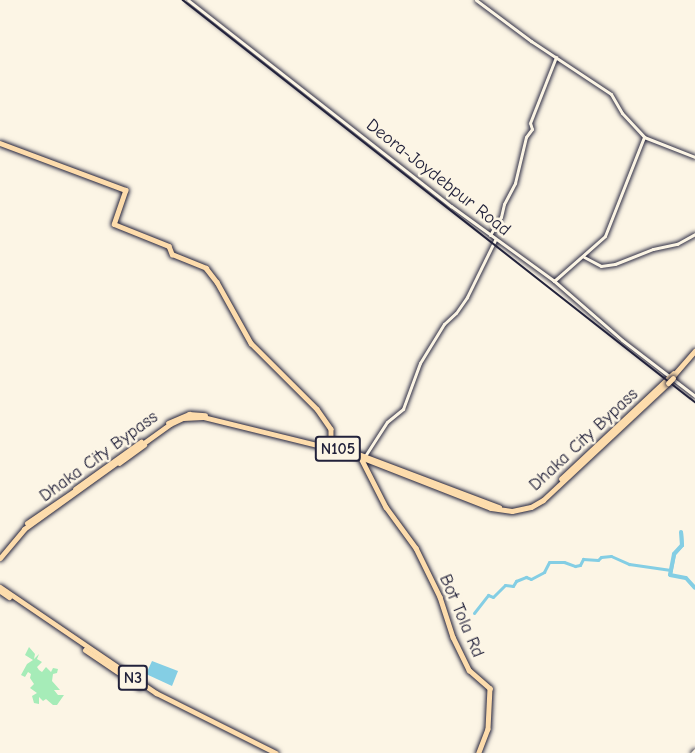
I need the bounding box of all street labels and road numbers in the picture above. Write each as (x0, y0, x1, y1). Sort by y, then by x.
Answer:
street label: Deora-Joydebpur Road (361, 115, 515, 241)
street label: Dhaka City Bypass (525, 384, 643, 496)
street label: Dhaka City Bypass (36, 407, 162, 507)
road number: N105 (314, 436, 362, 462)
street label: Bot Tola Rd (434, 571, 488, 661)
road number: N3 (116, 665, 150, 691)

